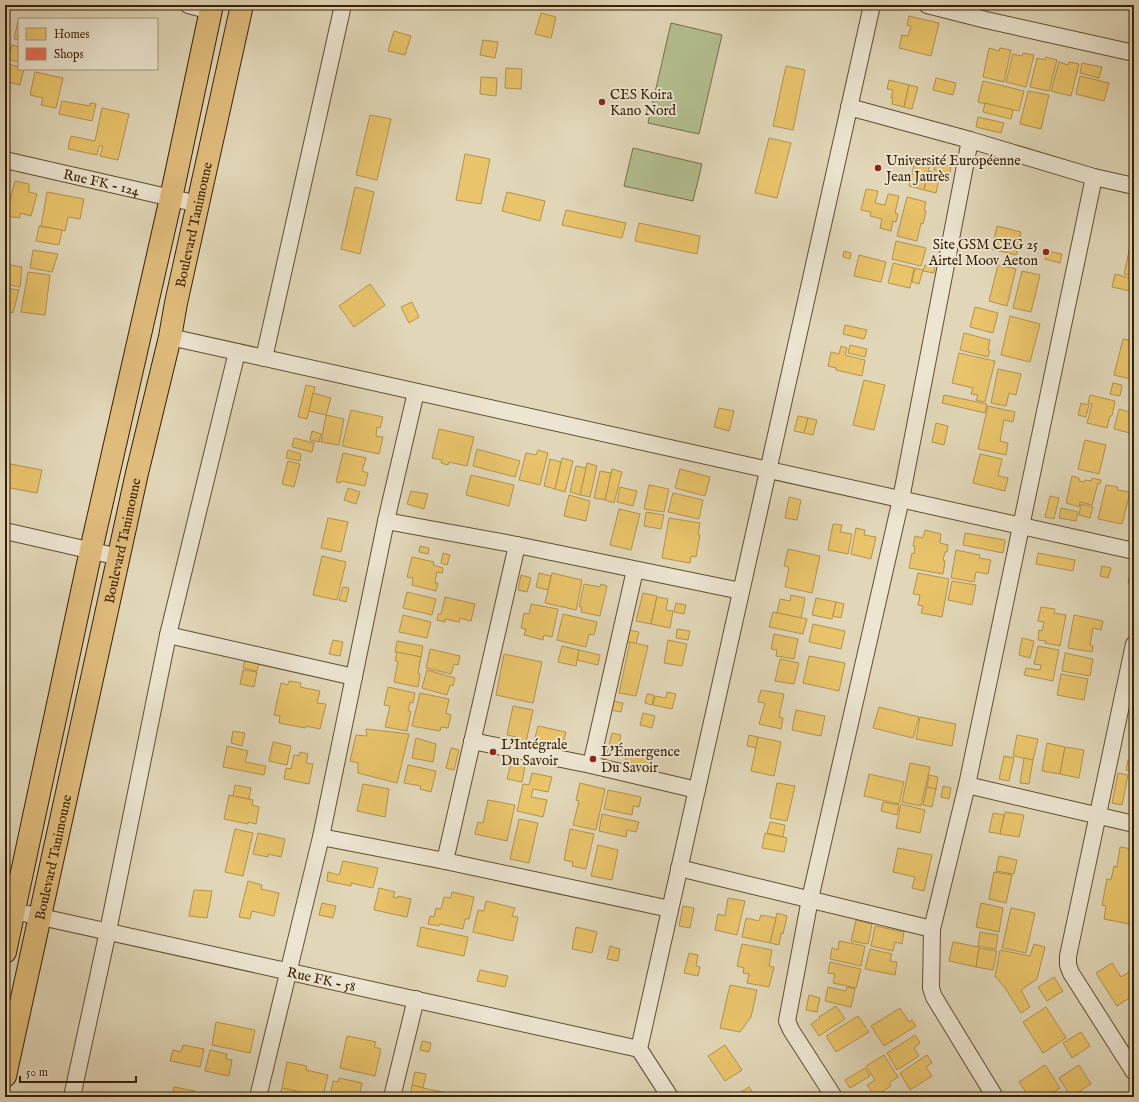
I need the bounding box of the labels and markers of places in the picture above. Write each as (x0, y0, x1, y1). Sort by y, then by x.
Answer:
place label: CES Koira Kano Nord (610, 86, 677, 120)
marker: CES Koira Kano Nord (597, 97, 607, 107)
place label: Université Européenne Jean Jaurès (884, 152, 1021, 186)
marker: Université Européenne Jean Jaurès (873, 163, 883, 173)
place label: Site GSM CEG 25 Airtel Moov Aeton (928, 236, 1039, 270)
marker: Site GSM CEG 25 Airtel Moov Aeton (1041, 247, 1051, 257)
place label: L'Intégrale Du Savoir (501, 736, 568, 770)
place label: L'Émergence Du Savoir (601, 742, 680, 777)
marker: L'Intégrale Du Savoir (488, 747, 498, 757)
marker: L'Émergence Du Savoir (588, 754, 598, 764)

